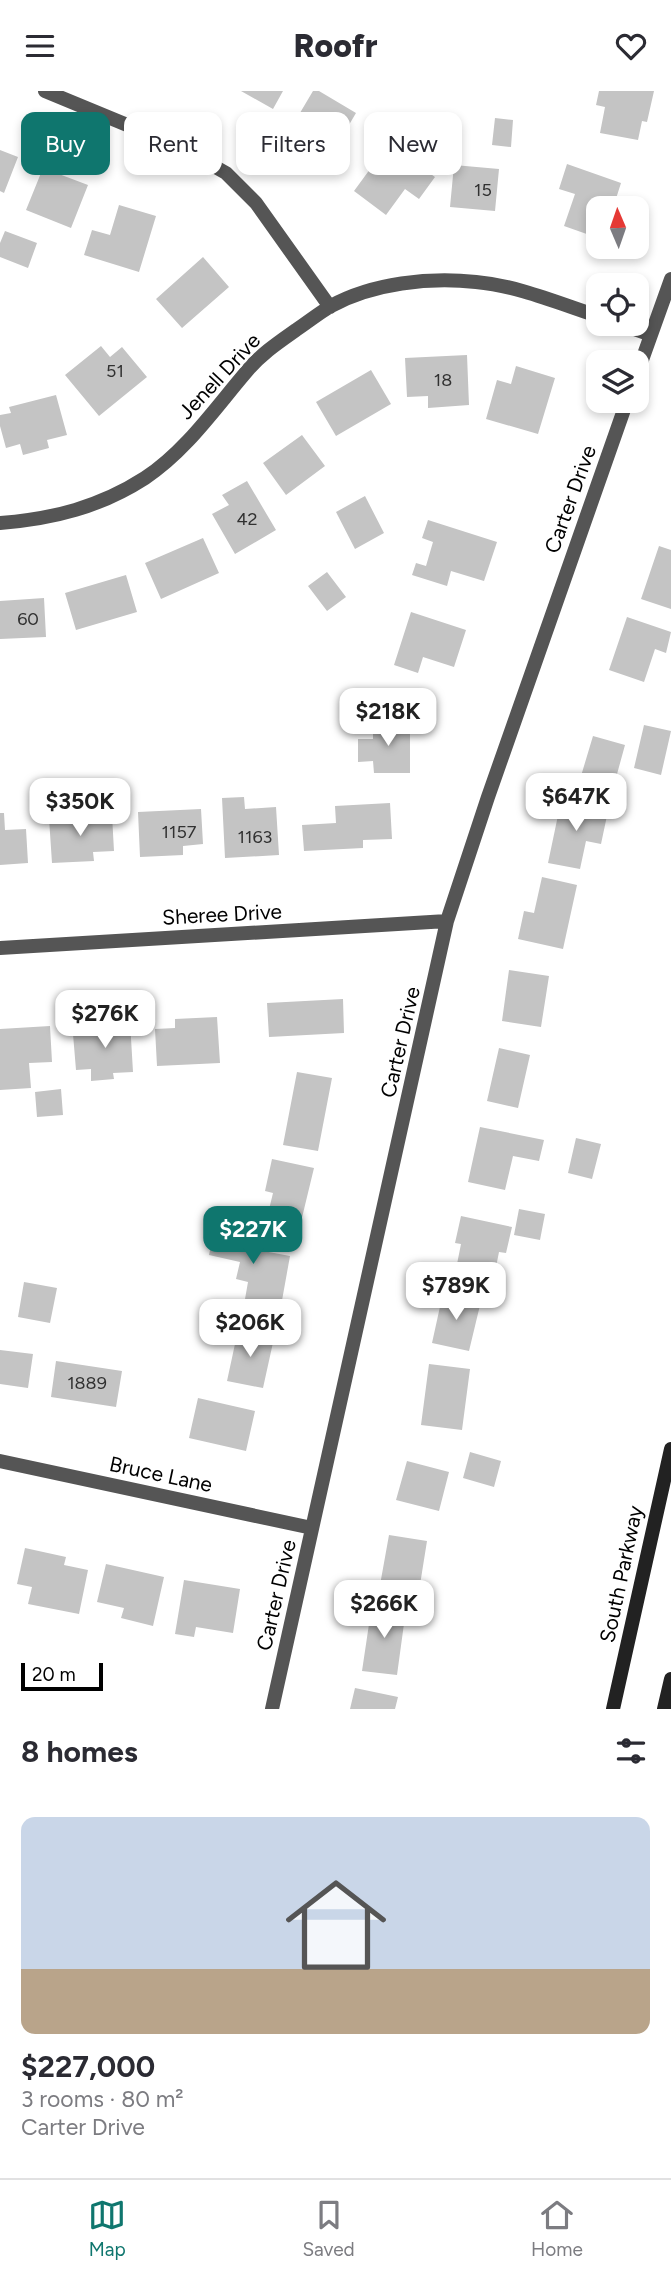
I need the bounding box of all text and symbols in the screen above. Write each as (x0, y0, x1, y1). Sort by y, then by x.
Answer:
icon: menu (21, 27, 59, 65)
text: Roofr (294, 27, 377, 65)
icon: heart (612, 27, 650, 65)
chip: Buy (21, 112, 110, 175)
chip: Rent (124, 112, 222, 175)
chip: Filters (236, 112, 350, 175)
chip: New (364, 112, 462, 175)
house number: 15 (474, 179, 492, 201)
north arrow (586, 196, 649, 259)
map controls (586, 196, 649, 413)
button: locate (586, 273, 649, 336)
street label: Jenell Drive (173, 328, 265, 424)
button: layers (586, 350, 649, 413)
house number: 51 (106, 360, 124, 382)
house number: 18 (434, 369, 452, 391)
street label: Carter Drive (539, 442, 601, 556)
house number: 42 (236, 508, 258, 530)
house number: 60 (17, 608, 39, 630)
pin: $218K (339, 689, 437, 748)
text: $218K (355, 697, 421, 725)
pin: $647K (527, 773, 625, 833)
pin: $350K (31, 779, 129, 838)
text: $647K (542, 782, 610, 810)
text: $350K (45, 787, 115, 815)
house number: 1157 (162, 821, 197, 843)
house number: 1163 (238, 826, 272, 848)
street label: Sheree Drive (161, 898, 283, 930)
street label: Carter Drive (375, 984, 425, 1100)
pin: $276K (56, 991, 154, 1050)
text: $276K (71, 999, 139, 1027)
pin: $227K (204, 1207, 302, 1266)
text: $227K (219, 1215, 287, 1243)
pin: $789K (407, 1263, 505, 1322)
text: $789K (422, 1271, 490, 1299)
pin: $206K (201, 1299, 299, 1359)
text: $206K (215, 1308, 285, 1336)
house number: 1889 (67, 1372, 107, 1394)
street label: Bruce Lane (107, 1451, 215, 1497)
street label: South Parkway (594, 1503, 648, 1645)
street label: Carter Drive (251, 1537, 301, 1653)
pin: $266K (335, 1581, 433, 1640)
text: $266K (350, 1589, 418, 1617)
scale bar (21, 1660, 103, 1692)
text: 20 m (32, 1663, 76, 1686)
icon: filters (612, 1732, 650, 1770)
text: 8 homes (21, 1733, 138, 1770)
icon: home (273, 1862, 399, 1988)
text: $227,000 (21, 2048, 155, 2085)
text: 3 rooms · 80 m² (21, 2085, 184, 2113)
text: Carter Drive (21, 2113, 145, 2141)
tab: Map (88, 2196, 126, 2261)
tab: Saved (302, 2196, 355, 2261)
tab: Home (531, 2196, 583, 2261)

